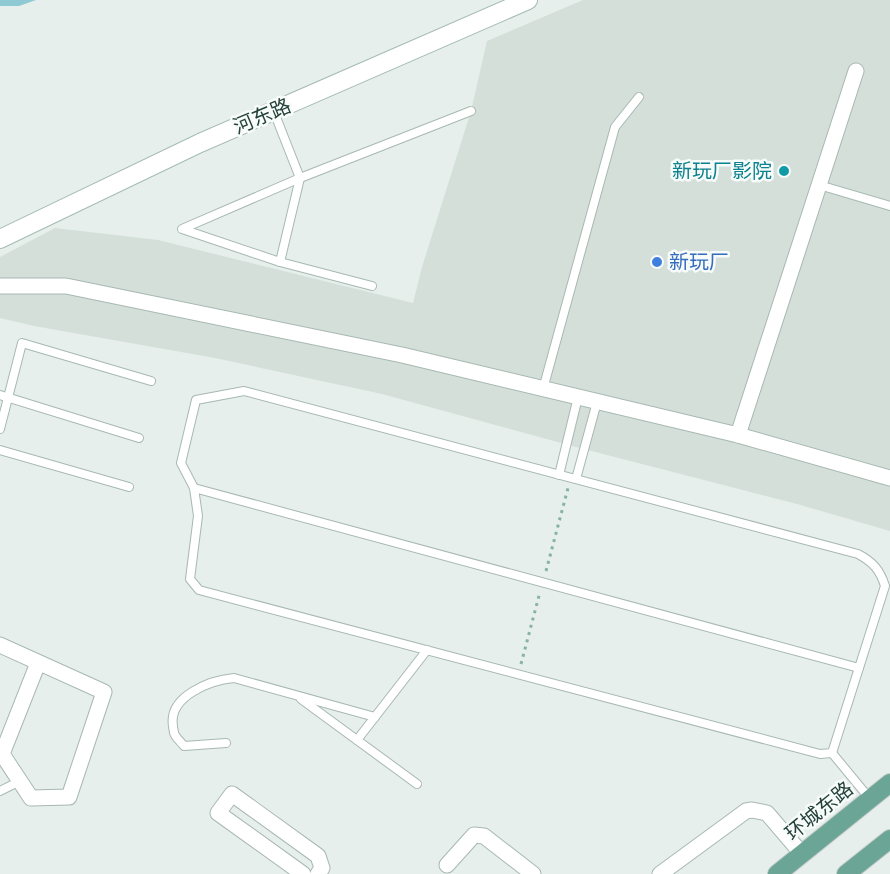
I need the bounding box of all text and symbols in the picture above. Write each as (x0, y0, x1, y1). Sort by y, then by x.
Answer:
street label: 河东路 (229, 92, 294, 138)
place label: 新玩厂影院 (672, 158, 772, 182)
marker: 新玩厂影院 (777, 164, 791, 178)
place label: 新玩厂 (669, 249, 729, 273)
marker: 新玩厂 (650, 255, 664, 269)
street label: 环城东路 (780, 776, 857, 845)

